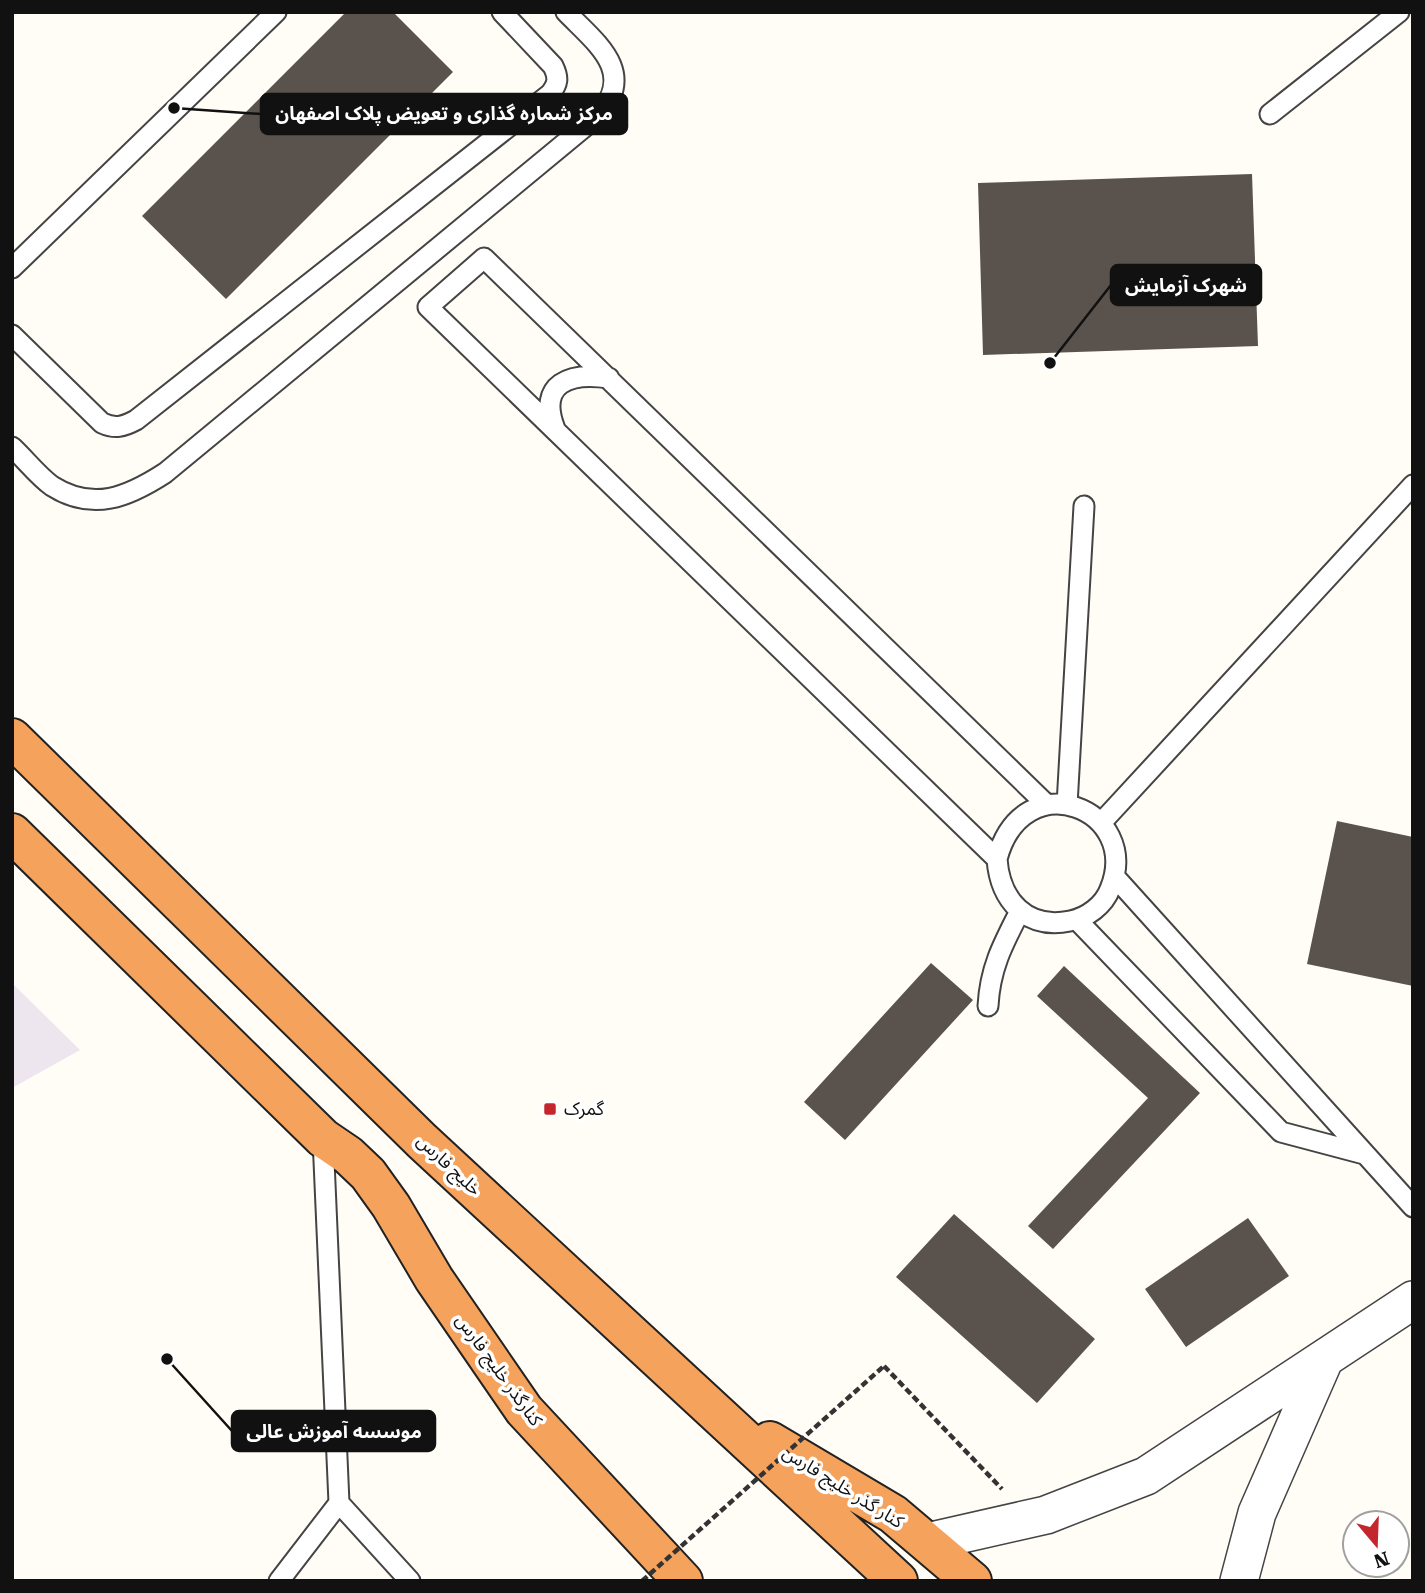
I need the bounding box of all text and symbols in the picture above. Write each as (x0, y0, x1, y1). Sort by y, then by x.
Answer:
callout: مرکز شماره گذاری و تعویض پلاک اصفهان (261, 94, 627, 134)
text: مرکز شماره گذاری و تعویض پلاک اصفهان (275, 102, 613, 126)
callout: شهرک آزمایش (1111, 265, 1261, 305)
text: شهرک آزمایش (1125, 274, 1247, 297)
place label: گمرک (564, 1098, 605, 1120)
marker: گمرک (542, 1101, 558, 1117)
street label: خلیج فارس (411, 1130, 486, 1202)
street label: کنارگذر خلیج فارس (449, 1310, 547, 1432)
callout: موسسه آموزش عالی (232, 1411, 435, 1451)
text: موسسه آموزش عالی (246, 1420, 422, 1443)
street label: کنار گذر خلیج فارس (778, 1441, 908, 1535)
north arrow (1341, 1509, 1411, 1579)
text: N (1370, 1546, 1392, 1573)

